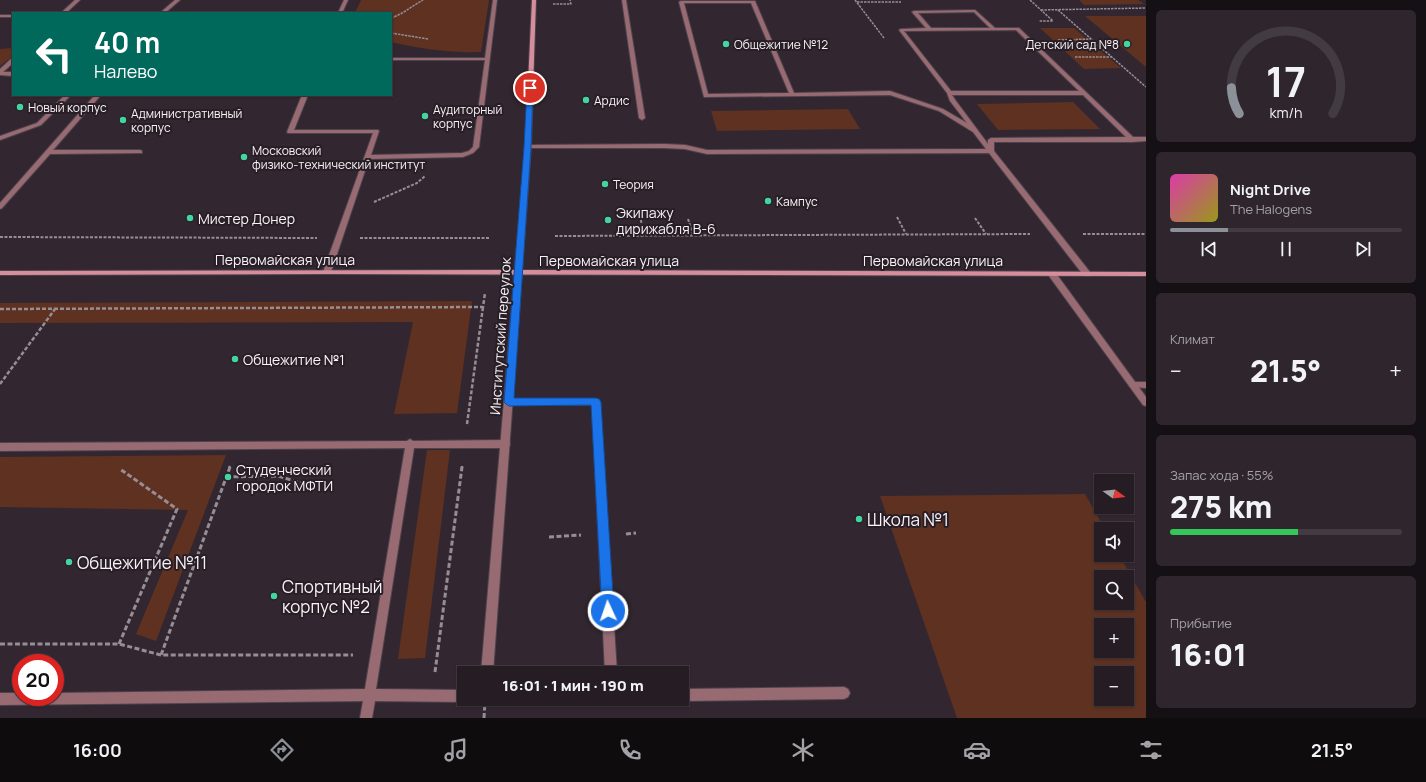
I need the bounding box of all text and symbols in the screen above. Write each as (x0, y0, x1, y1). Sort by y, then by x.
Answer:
text: 40 m (94, 23, 160, 61)
icon: left (28, 28, 80, 80)
place label: Общежитие №12 (734, 36, 828, 53)
place label: Детский сад №8 (1026, 36, 1119, 53)
marker: Общежитие №12 (721, 39, 731, 49)
marker: Детский сад №8 (1122, 39, 1132, 49)
text: 17 (1266, 53, 1306, 109)
text: Налево (94, 59, 158, 83)
pin (513, 71, 547, 105)
icon: arrive (519, 77, 541, 99)
place label: Ардис (594, 92, 630, 109)
marker: Ардис (581, 95, 591, 105)
place label: Новый корпус (28, 99, 107, 116)
place label: Аудиторный корпус (433, 101, 502, 132)
marker: Новый корпус (15, 102, 25, 112)
text: km/h (1269, 102, 1303, 121)
place label: Административный корпус (131, 105, 242, 136)
marker: Аудиторный корпус (420, 111, 430, 121)
marker: Административный корпус (118, 115, 128, 125)
place label: Московский физико-технический институт (252, 142, 425, 173)
marker: Московский физико-технический институт (239, 152, 249, 162)
place label: Теория (613, 176, 654, 193)
marker: Теория (600, 179, 610, 189)
text: Night Drive (1230, 179, 1311, 200)
place label: Кампус (776, 193, 818, 210)
marker: Кампус (763, 196, 773, 206)
text: The Halogens (1230, 200, 1312, 218)
place label: Экипажу дирижабля В-6 (616, 203, 716, 238)
place label: Мистер Донер (198, 209, 295, 228)
marker: Мистер Донер (185, 213, 195, 223)
marker: Экипажу дирижабля В-6 (603, 215, 613, 225)
icon: previous (1198, 238, 1220, 260)
icon: pause (1275, 238, 1297, 260)
icon: next (1352, 238, 1374, 260)
street label: Первомайская улица (215, 250, 355, 269)
street label: Первомайская улица (539, 251, 679, 270)
street label: Первомайская улица (863, 251, 1003, 270)
street label: Институтский переулок (485, 255, 515, 416)
text: Климат (1170, 330, 1215, 348)
place label: Общежитие №1 (243, 350, 345, 369)
text: 21.5° (1250, 350, 1321, 391)
marker: Общежитие №1 (230, 354, 240, 364)
text: − (1170, 356, 1182, 386)
text: + (1389, 356, 1402, 386)
place label: Студенческий городок МФТИ (236, 460, 333, 495)
text: Запас хода · 55% (1170, 466, 1274, 484)
marker: Студенческий городок МФТИ (223, 472, 233, 482)
north arrow (1094, 474, 1134, 514)
map controls (1094, 474, 1134, 706)
text: 275 km (1170, 486, 1272, 527)
place label: Школа №1 (867, 508, 949, 531)
marker: Школа №1 (854, 514, 864, 524)
button: sound (1094, 522, 1134, 562)
place label: Общежитие №11 (77, 551, 207, 574)
marker: Общежитие №11 (64, 557, 74, 567)
button: search (1094, 570, 1134, 610)
place label: Спортивный корпус №2 (282, 575, 382, 618)
position arrow (587, 590, 629, 632)
marker: Спортивный корпус №2 (269, 591, 279, 601)
text: Прибытие (1170, 614, 1232, 632)
button: + (1094, 618, 1134, 658)
text: 16:01 (1170, 634, 1247, 675)
speed limit sign: 20 (12, 654, 64, 706)
button: − (1094, 666, 1134, 706)
text: 16:01 · 1 мин · 190 m (502, 675, 644, 696)
icon: directions (268, 736, 296, 764)
icon: music (442, 736, 470, 764)
icon: phone (616, 736, 644, 764)
icon: climate (789, 736, 817, 764)
icon: car (963, 736, 991, 764)
icon: filters (1137, 736, 1165, 764)
text: 16:00 (73, 738, 122, 762)
text: 21.5° (1311, 738, 1353, 762)

